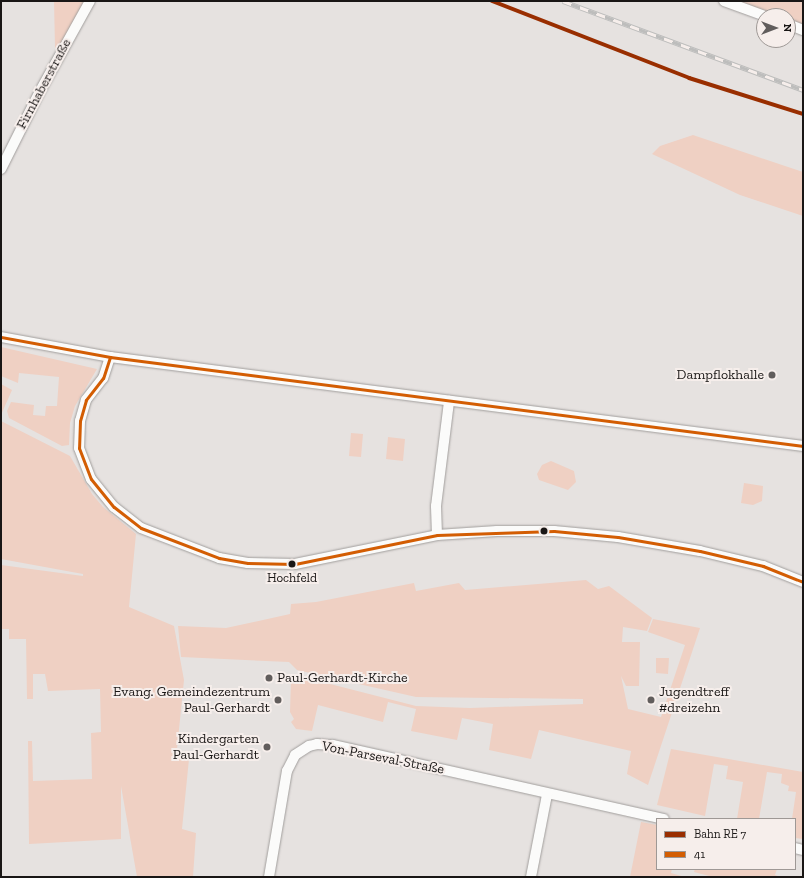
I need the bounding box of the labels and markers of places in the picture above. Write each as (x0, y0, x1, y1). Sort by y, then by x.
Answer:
place label: Dampflokhalle (677, 367, 764, 383)
marker: Dampflokhalle (767, 370, 777, 380)
unlabelled marker (539, 526, 549, 536)
marker: Hochfeld (287, 559, 297, 569)
place label: Hochfeld (267, 570, 317, 586)
place label: Paul-Gerhardt-Kirche (277, 670, 408, 686)
marker: Paul-Gerhardt-Kirche (264, 673, 274, 683)
place label: Evang. Gemeindezentrum Paul-Gerhardt (113, 684, 270, 716)
place label: Jugendtreff #dreizehn (659, 684, 729, 716)
marker: Evang. Gemeindezentrum Paul-Gerhardt (273, 695, 283, 705)
marker: Jugendtreff #dreizehn (646, 695, 656, 705)
place label: Kindergarten Paul-Gerhardt (173, 731, 259, 764)
marker: Kindergarten Paul-Gerhardt (262, 742, 272, 752)

